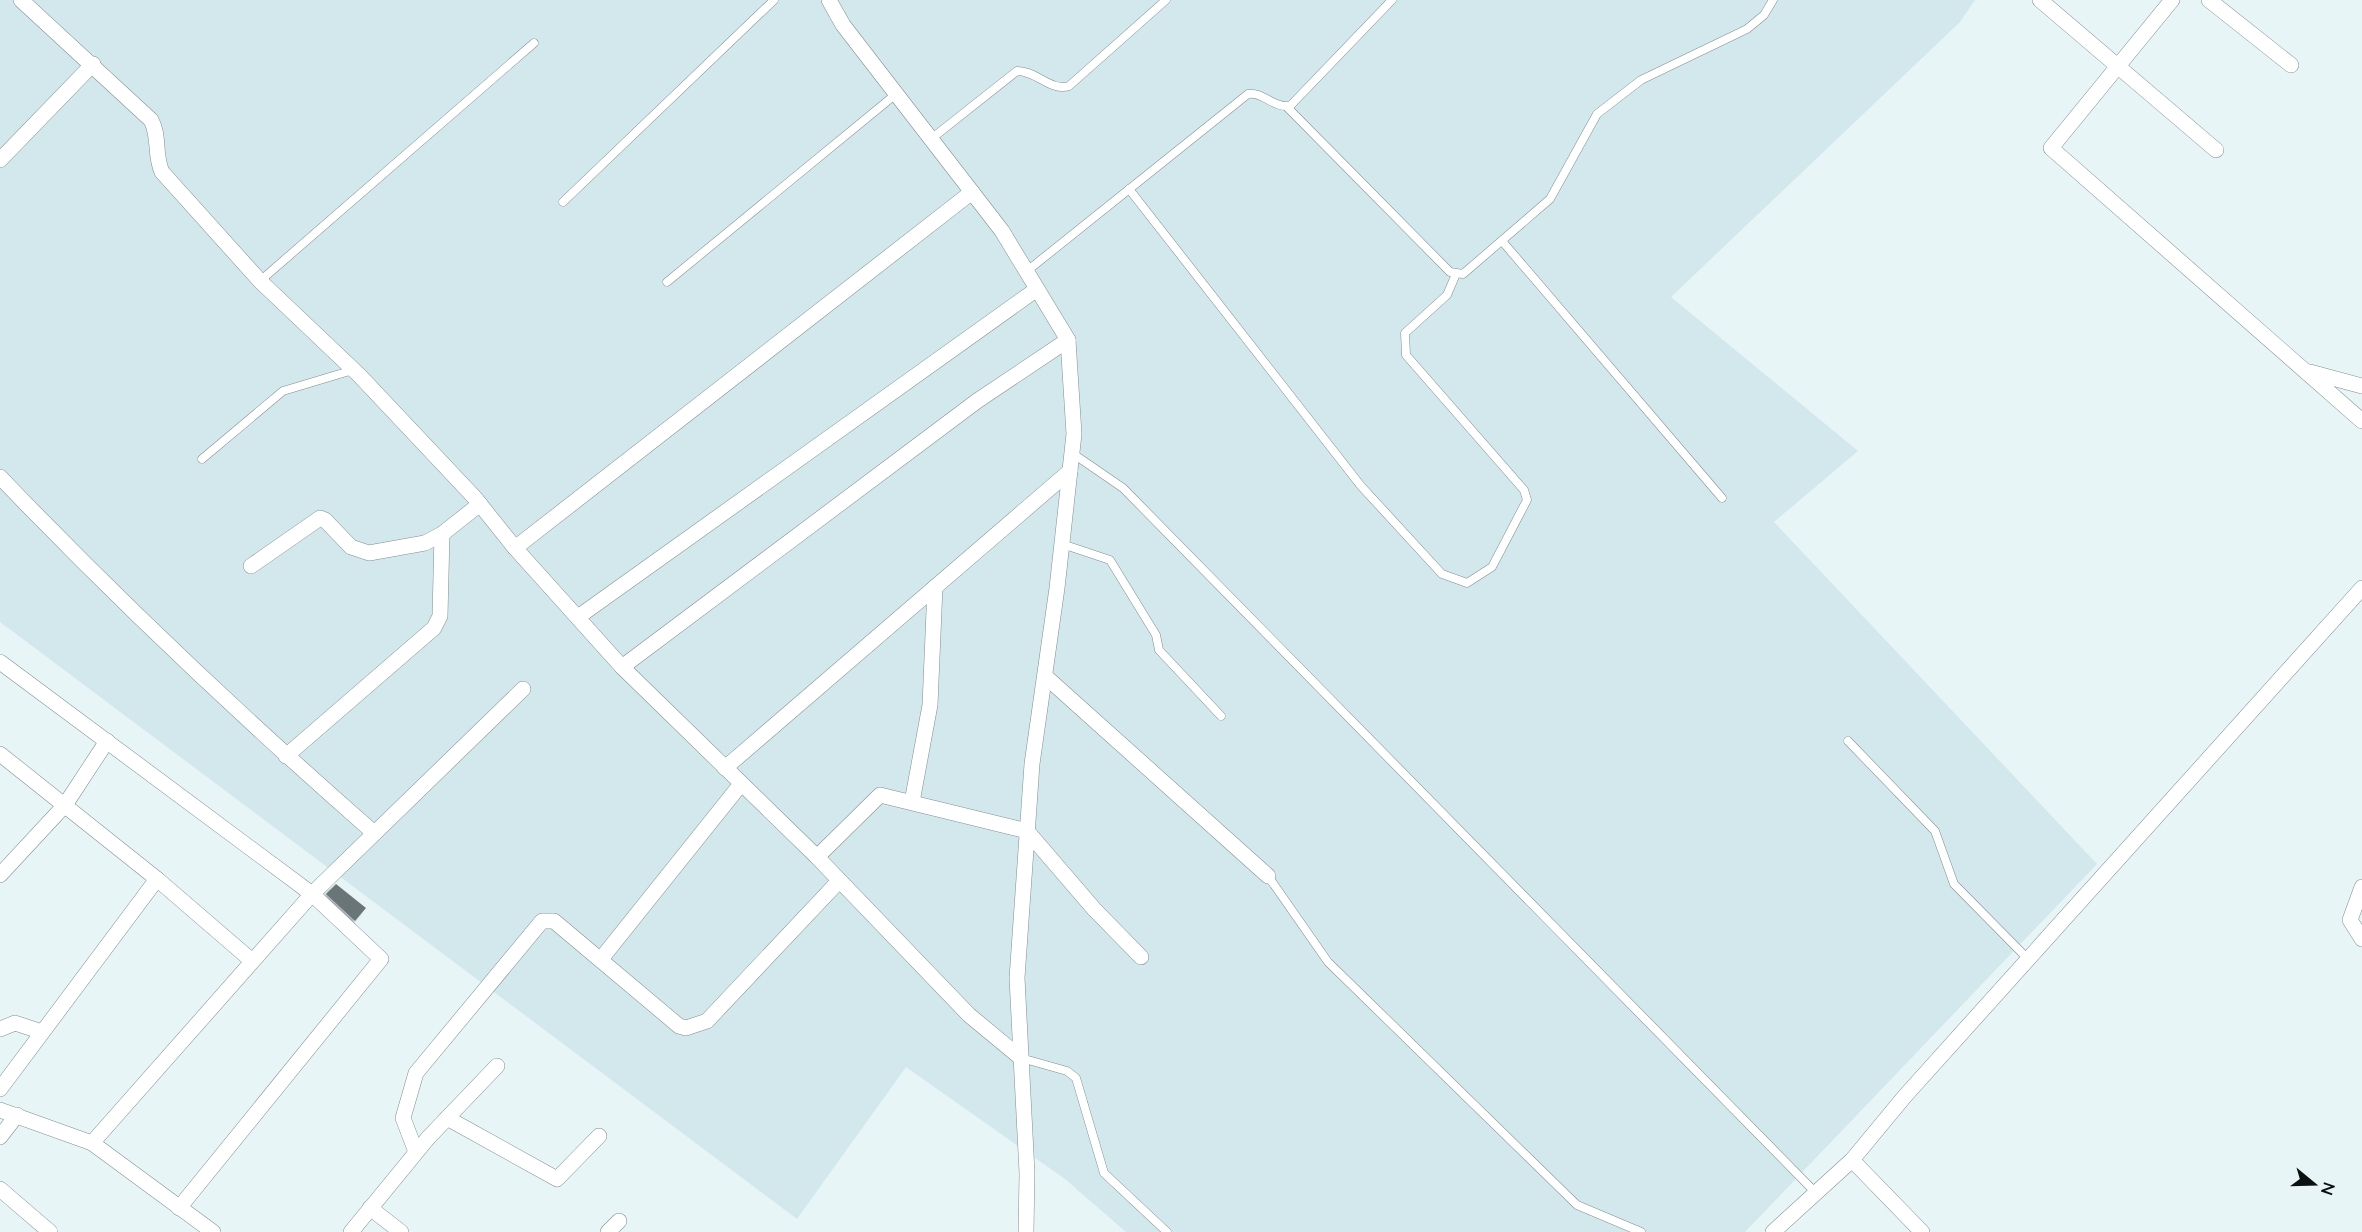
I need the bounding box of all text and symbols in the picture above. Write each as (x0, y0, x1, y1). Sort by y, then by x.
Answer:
north arrow (2284, 1154, 2344, 1214)
text: N (2318, 1180, 2340, 1198)

